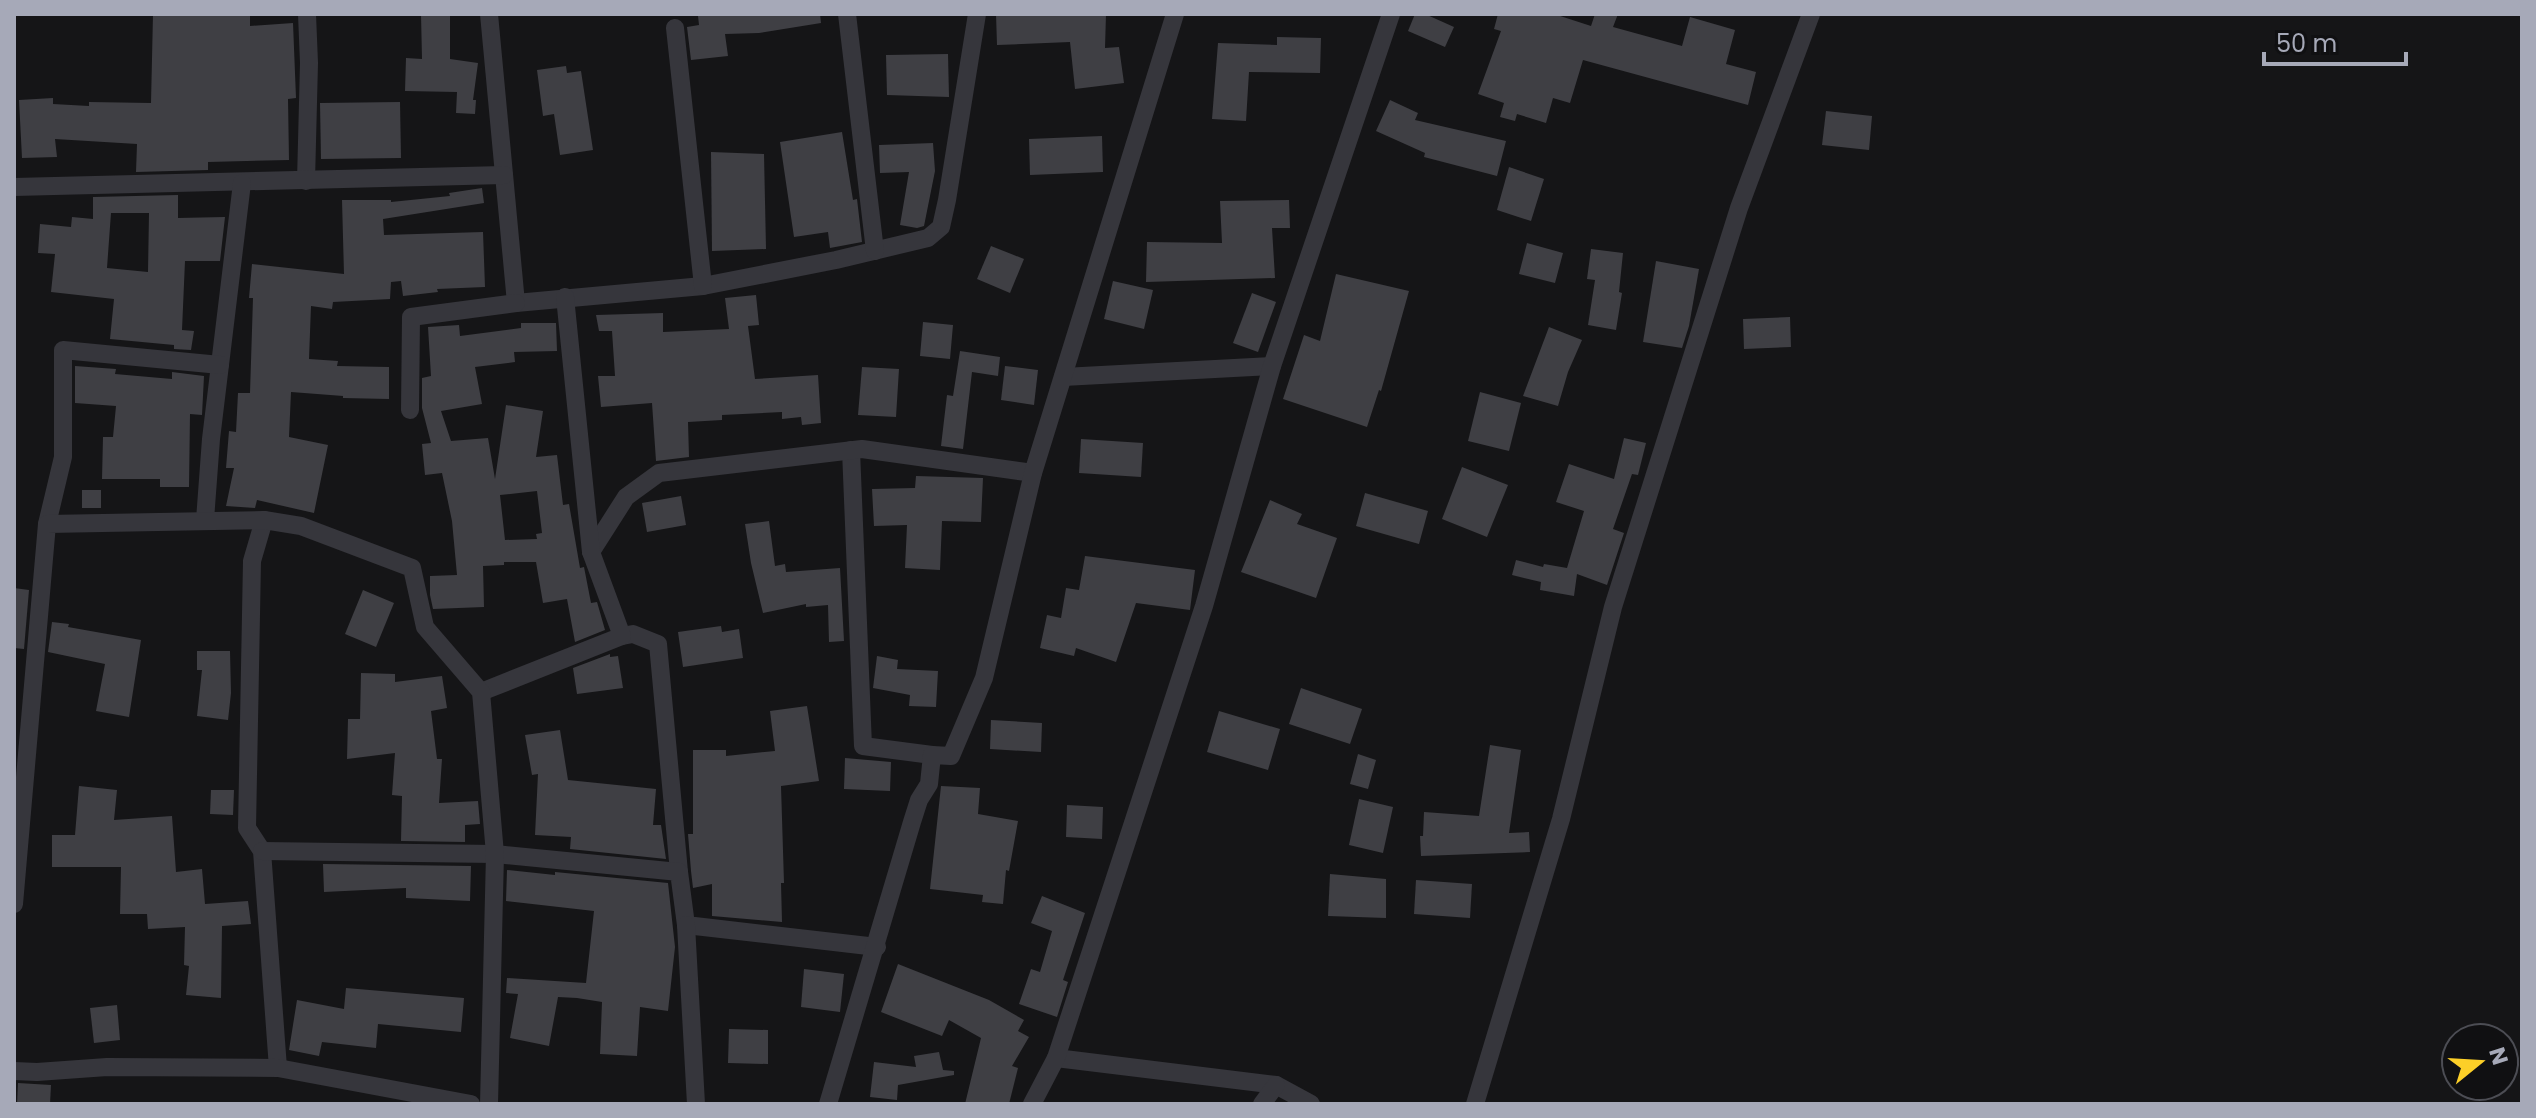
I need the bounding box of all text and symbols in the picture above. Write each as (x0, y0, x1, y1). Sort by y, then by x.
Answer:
scale bar (2264, 16, 2406, 66)
text: 50 m (2276, 27, 2337, 60)
north arrow (2440, 1022, 2520, 1102)
text: N (2481, 1043, 2516, 1069)

